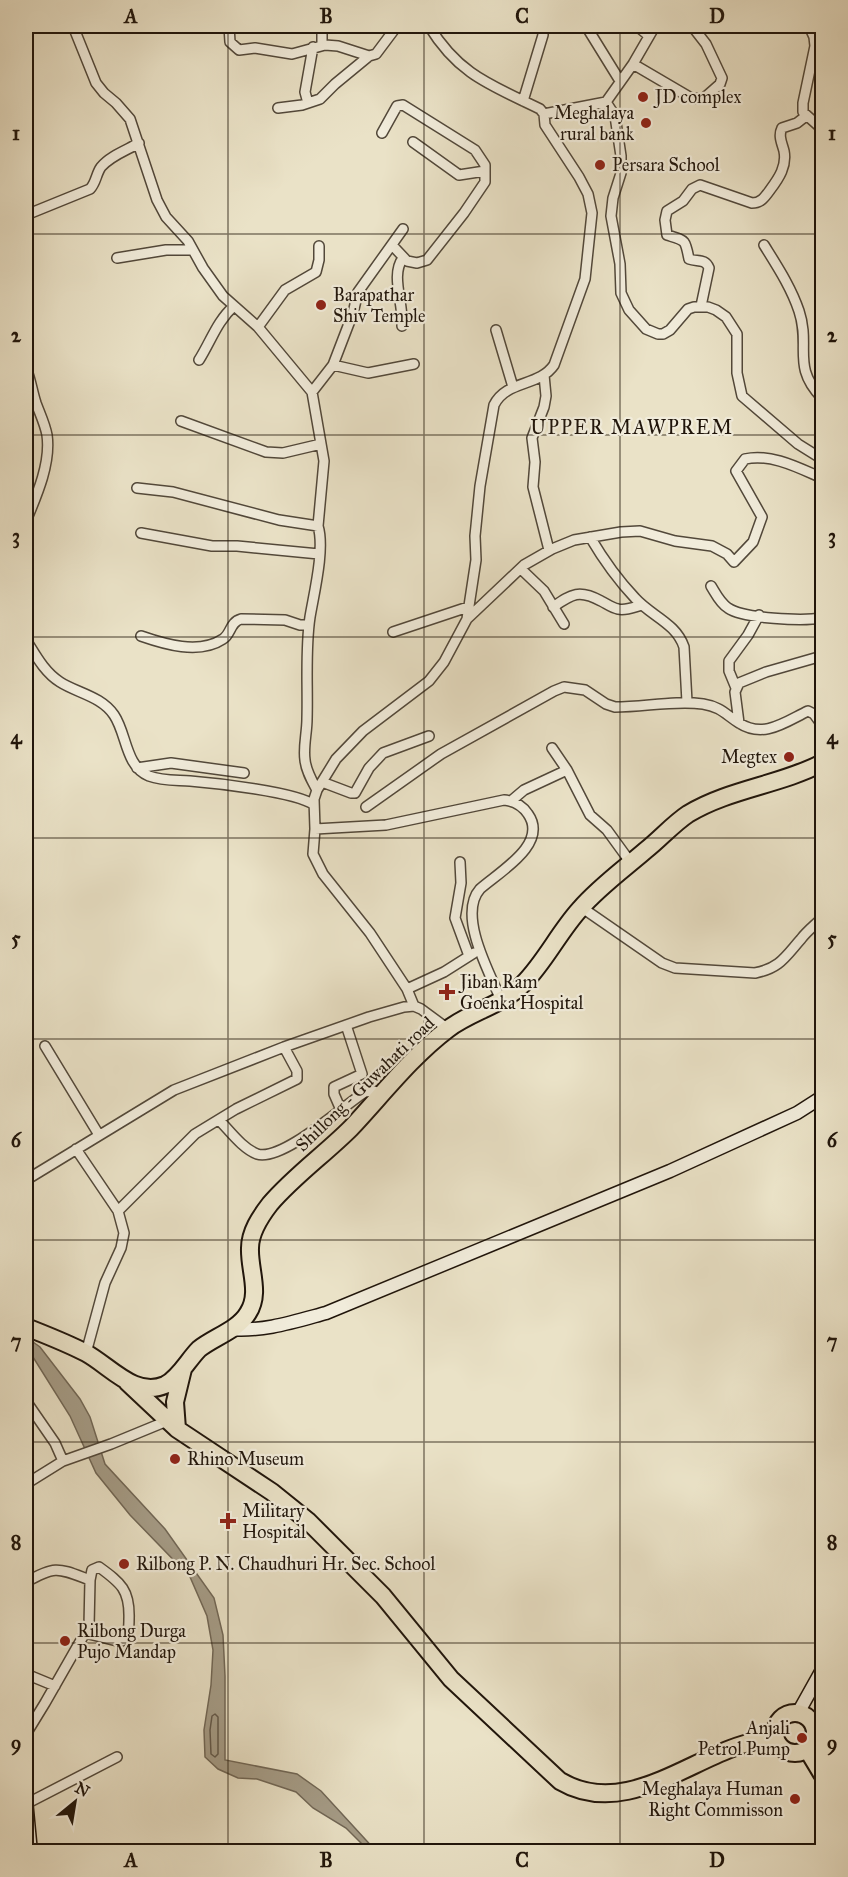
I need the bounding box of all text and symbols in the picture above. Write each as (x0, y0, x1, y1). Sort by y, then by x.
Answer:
text: A (122, 4, 138, 28)
text: B (319, 4, 333, 28)
text: C (515, 4, 529, 28)
text: D (709, 4, 725, 28)
place label: JD complex (653, 86, 741, 109)
marker: JD complex (636, 90, 650, 104)
place label: Meghalaya rural bank (554, 102, 635, 145)
marker: Meghalaya rural bank (639, 116, 653, 130)
text: 1 (12, 121, 20, 145)
text: 1 (828, 121, 836, 145)
place label: Persara School (612, 154, 720, 176)
marker: Persara School (593, 158, 607, 172)
place label: Barapathar Shiv Temple (333, 284, 425, 327)
marker: Barapathar Shiv Temple (314, 298, 328, 312)
text: 2 (11, 323, 22, 347)
text: 2 (827, 323, 838, 347)
district label: UPPER MAWPREM (530, 415, 734, 439)
text: 3 (12, 524, 20, 549)
text: 3 (828, 524, 836, 549)
text: 4 (10, 725, 22, 750)
text: 4 (826, 725, 838, 750)
place label: Megtex (721, 746, 777, 769)
marker: Megtex (782, 750, 796, 764)
text: 5 (11, 926, 21, 950)
text: 5 (827, 926, 837, 950)
place label: Jiban Ram Goenka Hospital (458, 971, 583, 1014)
marker: Jiban Ram Goenka Hospital (438, 983, 456, 1001)
street label: Shillong - Guwahati road (291, 1012, 440, 1157)
text: 6 (11, 1128, 23, 1152)
text: 6 (827, 1128, 839, 1152)
text: 7 (11, 1329, 22, 1353)
text: 7 (827, 1329, 838, 1353)
place label: Rhino Museum (187, 1448, 304, 1470)
marker: Rhino Museum (168, 1452, 182, 1466)
place label: Military Hospital (242, 1500, 306, 1543)
marker: Military Hospital (219, 1512, 237, 1530)
text: 8 (11, 1530, 21, 1554)
text: 8 (827, 1530, 837, 1554)
place label: Rilbong P. N. Chaudhuri Hr. Sec. School (136, 1553, 435, 1576)
marker: Rilbong P. N. Chaudhuri Hr. Sec. School (117, 1557, 131, 1571)
place label: Rilbong Durga Pujo Mandap (77, 1620, 186, 1663)
marker: Rilbong Durga Pujo Mandap (58, 1634, 72, 1648)
place label: Anjali Petrol Pump (698, 1717, 790, 1760)
text: 9 (11, 1731, 21, 1756)
marker: Anjali Petrol Pump (795, 1731, 809, 1745)
text: 9 (827, 1731, 837, 1756)
north arrow (45, 1772, 105, 1832)
text: N (72, 1778, 93, 1801)
place label: Meghalaya Human Right Commisson (642, 1778, 783, 1822)
marker: Meghalaya Human Right Commisson (788, 1792, 802, 1806)
text: A (122, 1848, 138, 1872)
text: B (319, 1848, 333, 1872)
text: C (515, 1848, 529, 1872)
text: D (709, 1848, 725, 1872)

